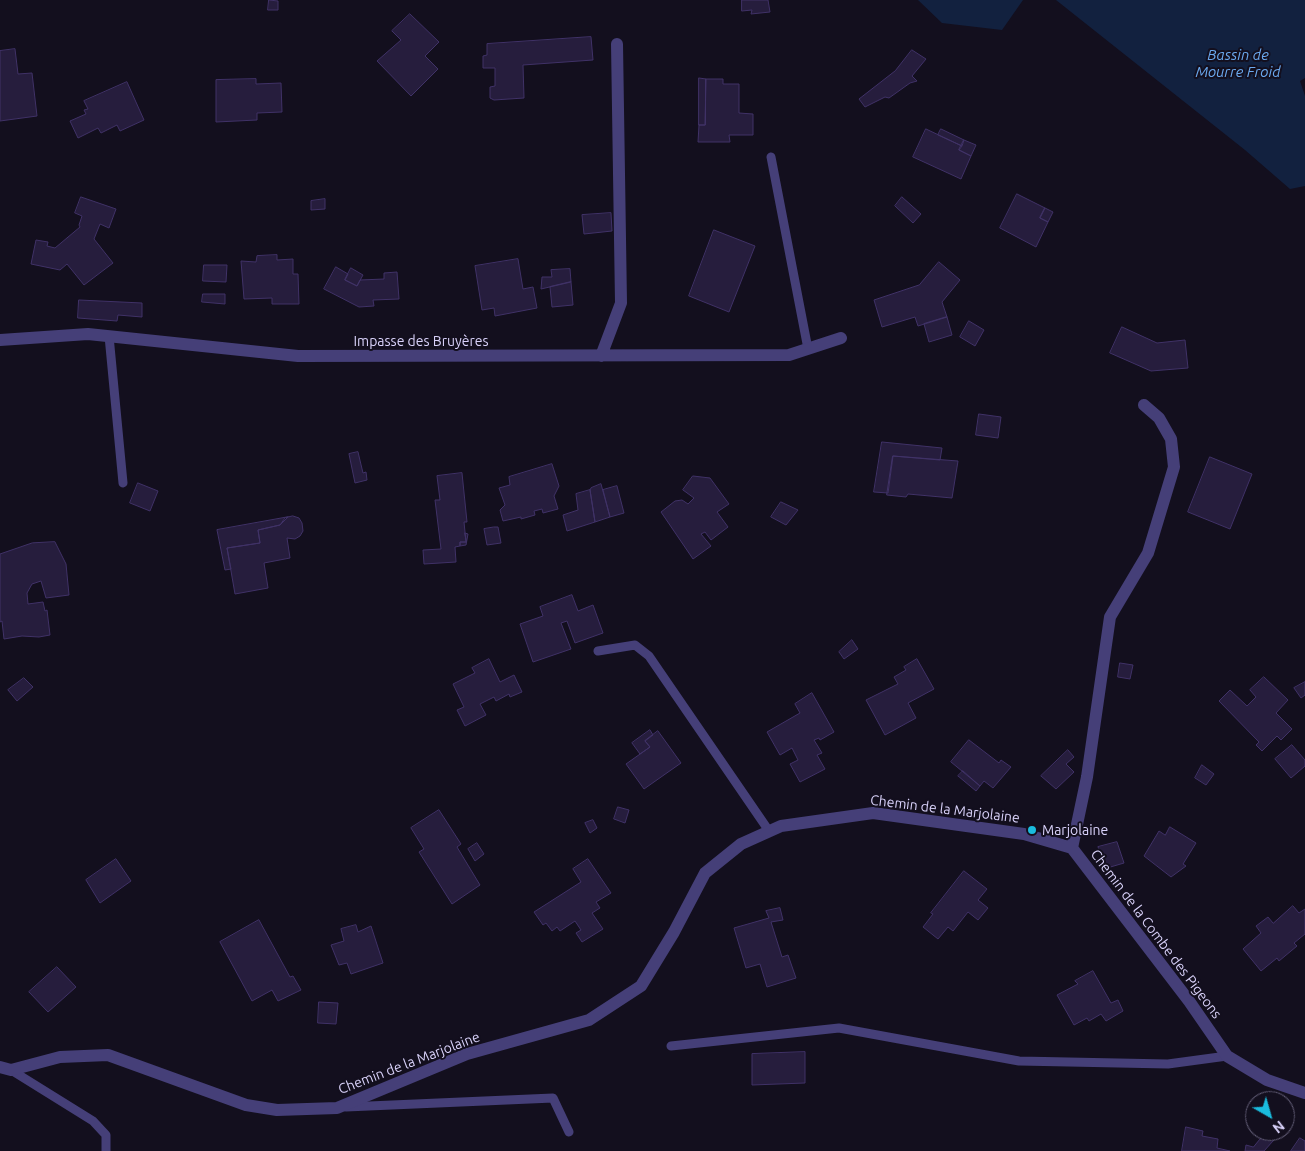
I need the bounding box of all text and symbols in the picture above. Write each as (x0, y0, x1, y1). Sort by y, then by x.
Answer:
water label: Bassin de Mourre Froid (1195, 46, 1281, 81)
street label: Impasse des Bruyères (353, 333, 489, 349)
street label: Chemin de la Marjolaine (869, 791, 1021, 827)
place label: Marjolaine (1042, 822, 1108, 838)
marker: Marjolaine (1026, 824, 1038, 836)
street label: Chemin de la Combe des Pigeons (1087, 846, 1225, 1022)
street label: Chemin de la Marjolaine (336, 1028, 482, 1098)
north arrow (1245, 1091, 1295, 1141)
text: N (1270, 1118, 1288, 1137)

